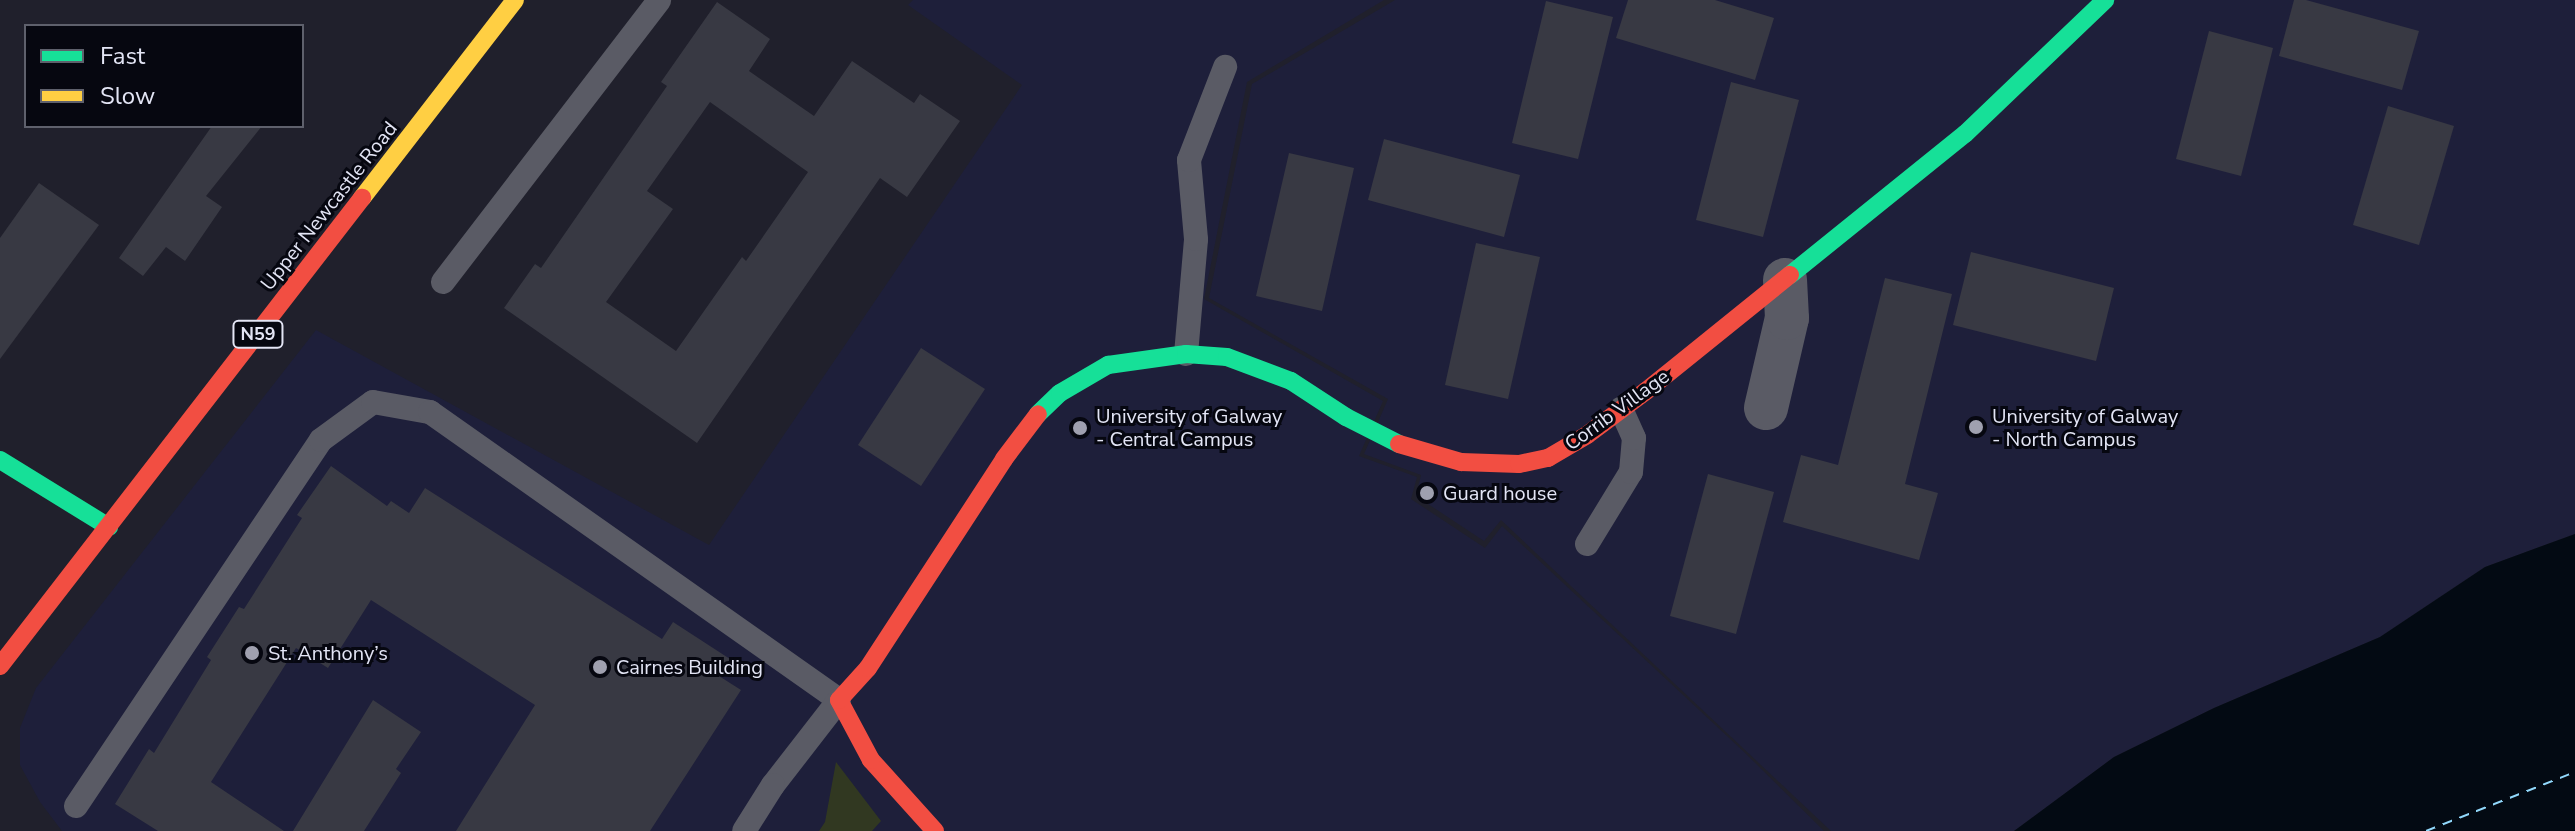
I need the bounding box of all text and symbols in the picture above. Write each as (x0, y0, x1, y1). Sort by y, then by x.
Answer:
legend (24, 24, 304, 128)
text: Fast (100, 40, 145, 72)
text: Slow (100, 80, 155, 112)
street label: Upper Newcastle Road (256, 117, 402, 295)
road number: N59 (232, 320, 284, 348)
street label: Corrib Village (1560, 364, 1674, 456)
place label: University of Galway - Central Campus (1096, 404, 1282, 451)
place label: University of Galway - North Campus (1992, 404, 2178, 451)
marker: University of Galway - North Campus (1967, 418, 1985, 436)
marker: University of Galway - Central Campus (1071, 419, 1089, 437)
place label: Guard house (1443, 481, 1557, 505)
marker: Guard house (1418, 484, 1436, 502)
place label: St. Anthony’s (268, 641, 388, 665)
marker: St. Anthony’s (243, 644, 261, 662)
place label: Cairnes Building (616, 655, 763, 679)
marker: Cairnes Building (591, 658, 609, 676)

